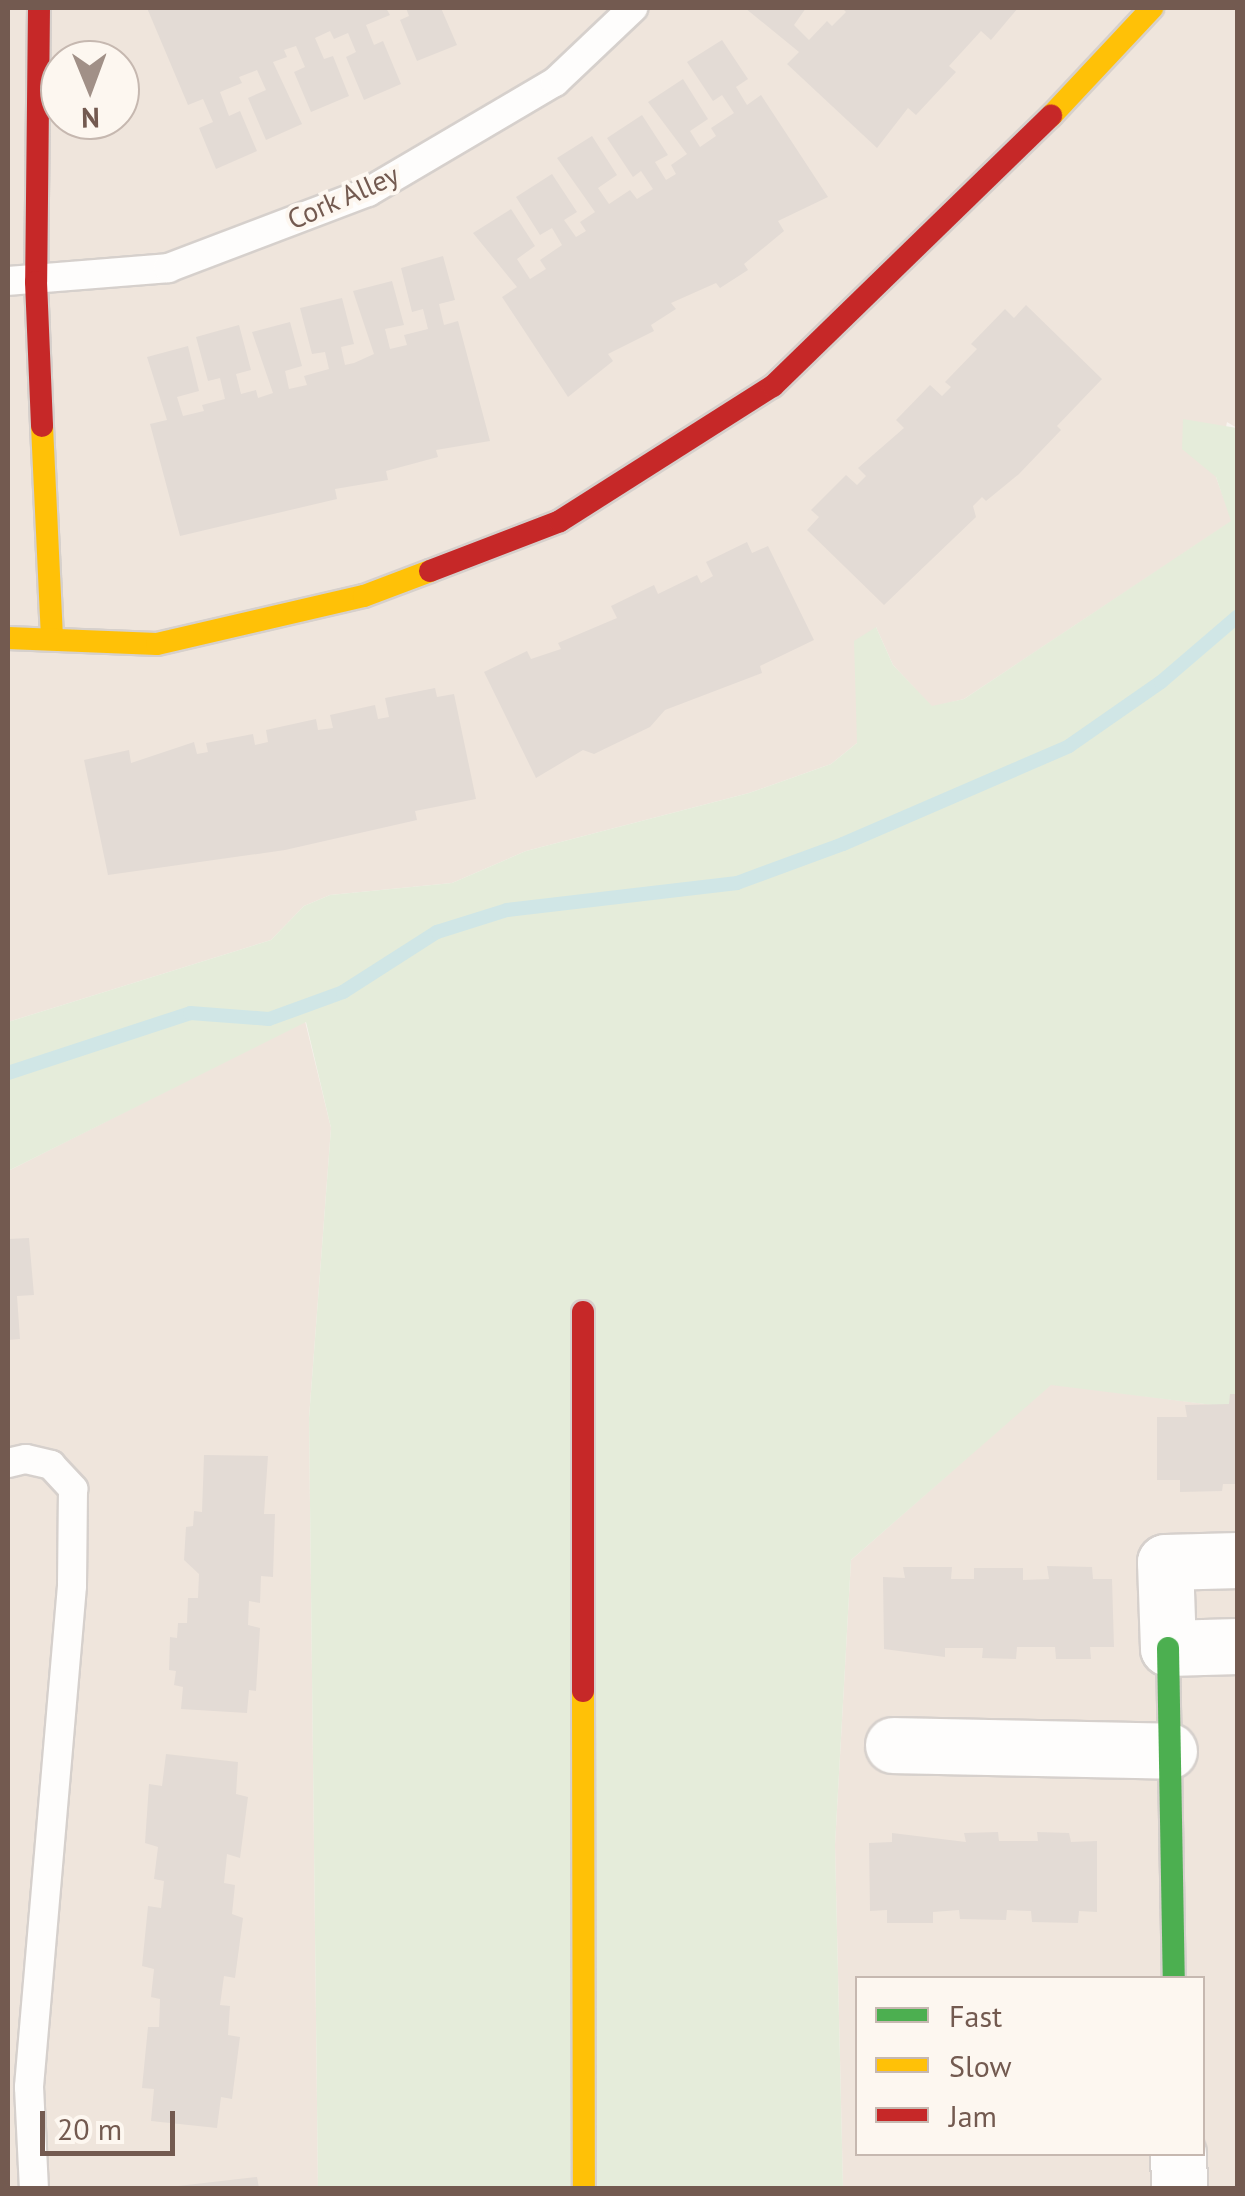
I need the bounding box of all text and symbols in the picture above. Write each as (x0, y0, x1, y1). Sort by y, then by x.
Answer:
north arrow (40, 40, 140, 140)
text: N (81, 100, 100, 137)
street label: Cork Alley (281, 157, 405, 237)
legend (855, 1976, 1205, 2156)
text: Fast (949, 1996, 1002, 2035)
text: Slow (949, 2046, 1012, 2085)
scale bar (45, 2091, 180, 2153)
text: Jam (949, 2096, 997, 2135)
text: 20 m (57, 2109, 122, 2148)

